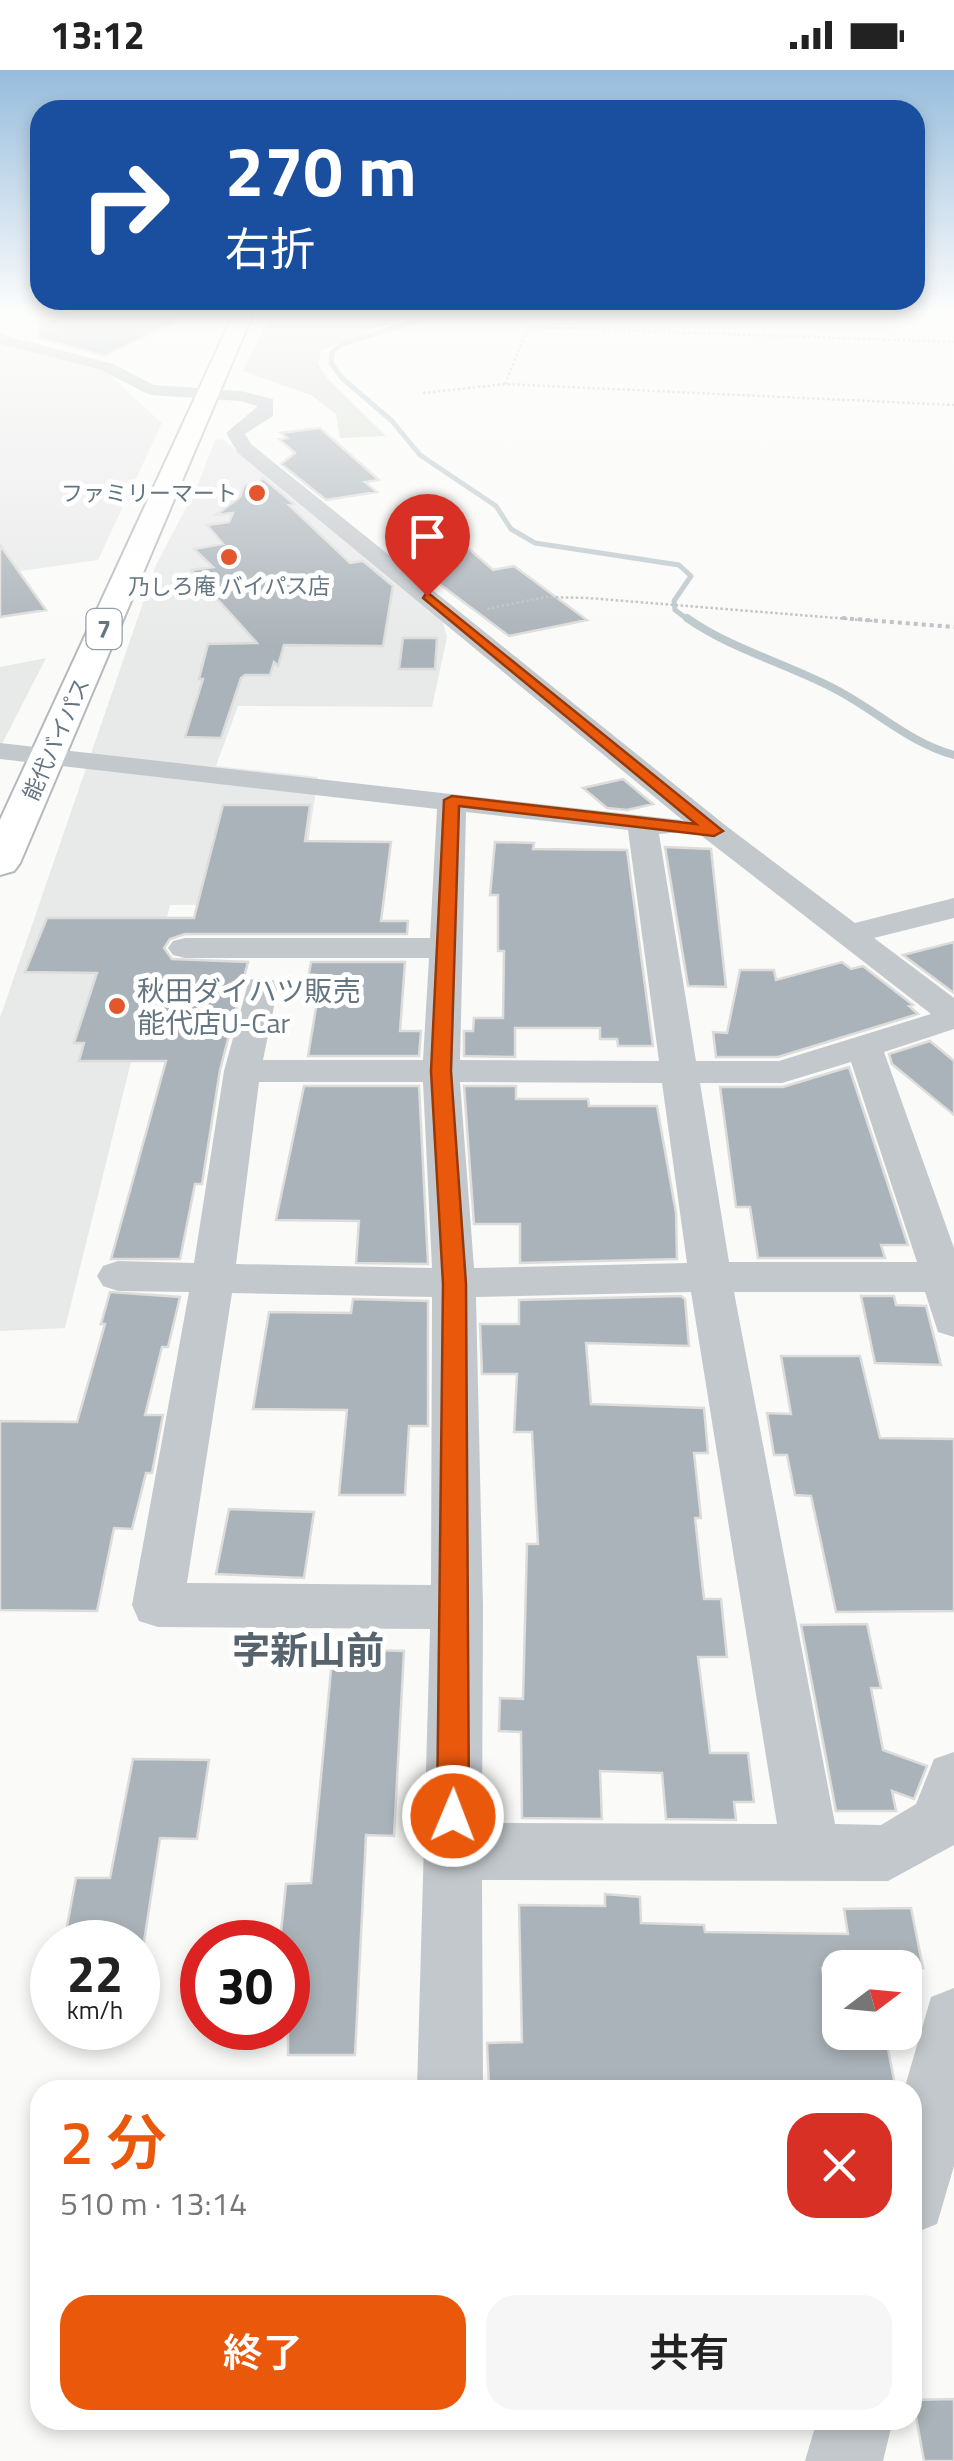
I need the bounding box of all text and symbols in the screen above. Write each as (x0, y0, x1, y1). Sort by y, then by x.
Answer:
text: 13:12 (50, 6, 145, 64)
text: 270 m (225, 117, 417, 223)
icon: right (60, 140, 190, 270)
text: 右折 (225, 214, 315, 282)
place label: ファミリーマート (61, 476, 237, 510)
marker: ファミリーマート (246, 482, 268, 504)
pin (385, 494, 470, 597)
icon: arrive (400, 509, 455, 564)
marker: 乃しろ庵 バイパス店 (218, 546, 240, 568)
place label: 乃しろ庵 バイパス店 (128, 569, 330, 603)
road number: 7 (86, 609, 122, 649)
street label: 能代バイパス (14, 672, 98, 806)
place label: 秋田ダイハツ販売 能代店U-Car (137, 969, 360, 1044)
marker: 秋田ダイハツ販売 能代店U-Car (106, 995, 128, 1017)
district label: 字新山前 (232, 1621, 384, 1679)
position arrow (401, 1764, 505, 1868)
speed limit sign: 30 (180, 1920, 310, 2050)
text: 22 (67, 1935, 123, 2011)
north arrow (822, 1950, 922, 2050)
map controls (822, 1950, 922, 2050)
text: km/h (67, 1991, 123, 2029)
text: 2 分 (60, 2096, 167, 2187)
button: close (787, 2113, 892, 2218)
text: 510 m · 13:14 (60, 2179, 247, 2227)
button: 終了 (60, 2295, 466, 2410)
button: 共有 (486, 2295, 892, 2410)

